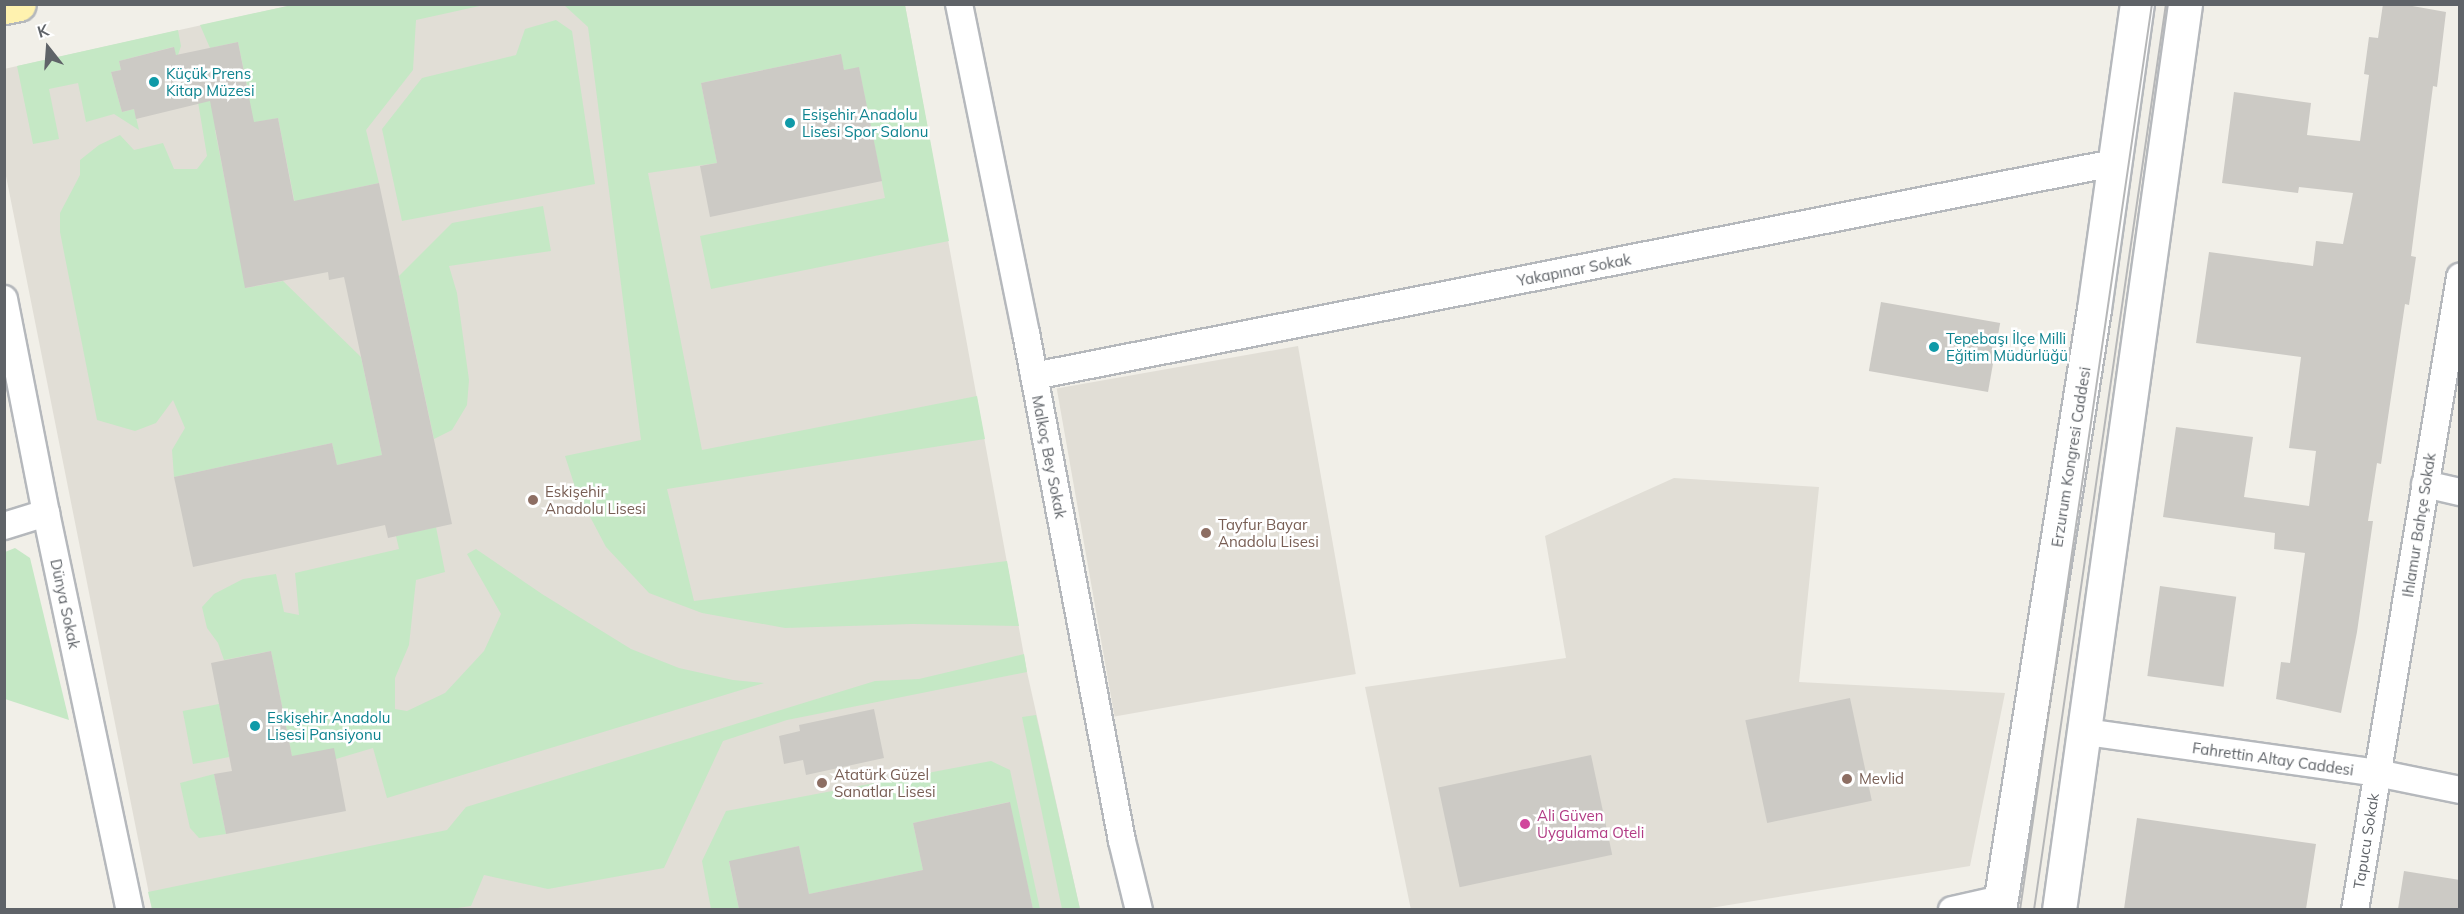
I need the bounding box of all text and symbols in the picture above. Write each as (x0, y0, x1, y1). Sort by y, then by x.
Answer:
north arrow (18, 18, 78, 78)
text: K (35, 20, 51, 42)
place label: Küçük Prens Kitap Müzesi (166, 64, 255, 99)
marker: Küçük Prens Kitap Müzesi (147, 75, 161, 89)
place label: Esişehir Anadolu Lisesi Spor Salonu (802, 105, 928, 140)
marker: Esişehir Anadolu Lisesi Spor Salonu (783, 116, 797, 130)
street label: Yakapınar Sokak (1516, 250, 1632, 290)
place label: Tepebaşı İlçe Milli Eğitim Müdürlüğü (1946, 329, 2068, 364)
marker: Tepebaşı İlçe Milli Eğitim Müdürlüğü (1927, 340, 1941, 354)
street label: Erzurum Kongresi Caddesi (2048, 366, 2094, 548)
street label: Malkoç Bey Sokak (1028, 394, 1070, 520)
street label: Ihlamur Bahçe Sokak (2399, 451, 2439, 599)
place label: Eskişehir Anadolu Lisesi (545, 482, 646, 517)
marker: Eskişehir Anadolu Lisesi (526, 493, 540, 507)
place label: Tayfur Bayar Anadolu Lisesi (1218, 515, 1319, 550)
marker: Tayfur Bayar Anadolu Lisesi (1199, 526, 1213, 540)
street label: Dünya Sokak (47, 557, 83, 651)
place label: Eskişehir Anadolu Lisesi Pansiyonu (267, 708, 390, 743)
marker: Eskişehir Anadolu Lisesi Pansiyonu (248, 719, 262, 733)
street label: Fahrettin Altay Caddesi (2191, 739, 2355, 779)
place label: Atatürk Güzel Sanatlar Lisesi (834, 765, 936, 800)
place label: Mevlid (1859, 770, 1904, 788)
marker: Mevlid (1840, 772, 1854, 786)
marker: Atatürk Güzel Sanatlar Lisesi (815, 776, 829, 790)
street label: Tapucu Sokak (2350, 792, 2382, 890)
place label: Ali Güven Uygulama Oteli (1537, 806, 1644, 841)
marker: Ali Güven Uygulama Oteli (1518, 817, 1532, 831)

